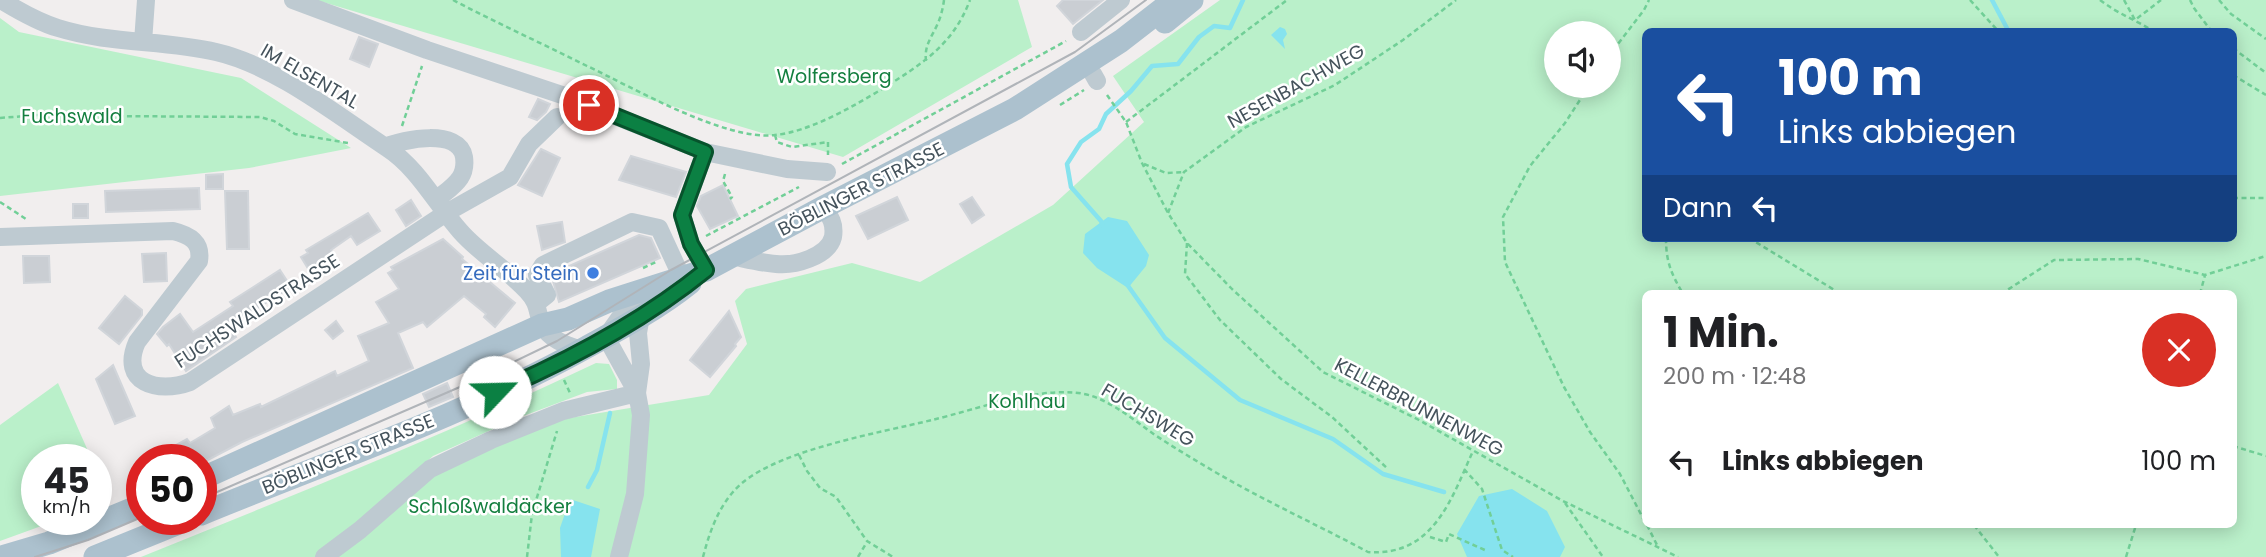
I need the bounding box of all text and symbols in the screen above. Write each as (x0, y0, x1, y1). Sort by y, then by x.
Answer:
map controls (1544, 21, 1621, 98)
button: sound (1544, 21, 1621, 98)
street label: IM ELSENTAL (256, 37, 364, 115)
street label: NESENBACHWEG (1223, 37, 1369, 135)
text: 100 m (1778, 44, 1923, 112)
icon: left (1663, 56, 1754, 147)
park label: Wolfersberg (777, 63, 891, 90)
pin (559, 75, 619, 135)
icon: arrive (570, 86, 608, 124)
park label: Fuchswald (21, 103, 123, 130)
text: Links abbiegen (1778, 109, 2016, 154)
street label: BÖBLINGER STRASSE (773, 135, 949, 243)
icon: left (1746, 189, 1784, 227)
text: Dann (1663, 190, 1732, 226)
street label: FUCHSWALDSTRASSE (169, 247, 345, 375)
place label: Zeit für Stein (463, 260, 579, 287)
marker: Zeit für Stein (585, 265, 601, 281)
text: 1 Min. (1663, 303, 1779, 362)
button: close (2142, 313, 2216, 387)
street label: KELLERBRUNNENWEG (1330, 351, 1508, 463)
position arrow (458, 355, 532, 429)
text: 200 m · 12:48 (1663, 360, 1807, 392)
street label: FUCHSWEG (1096, 377, 1200, 453)
park label: Kohlhau (988, 388, 1066, 415)
street label: BÖBLINGER STRASSE (258, 407, 438, 501)
icon: left (1663, 443, 1701, 481)
text: Links abbiegen (1722, 443, 1924, 479)
text: 100 m (2141, 443, 2216, 479)
speed limit sign: 50 (126, 444, 217, 535)
text: 45 (43, 456, 90, 505)
park label: Schloßwaldäcker (408, 493, 572, 520)
text: km/h (43, 494, 90, 519)

